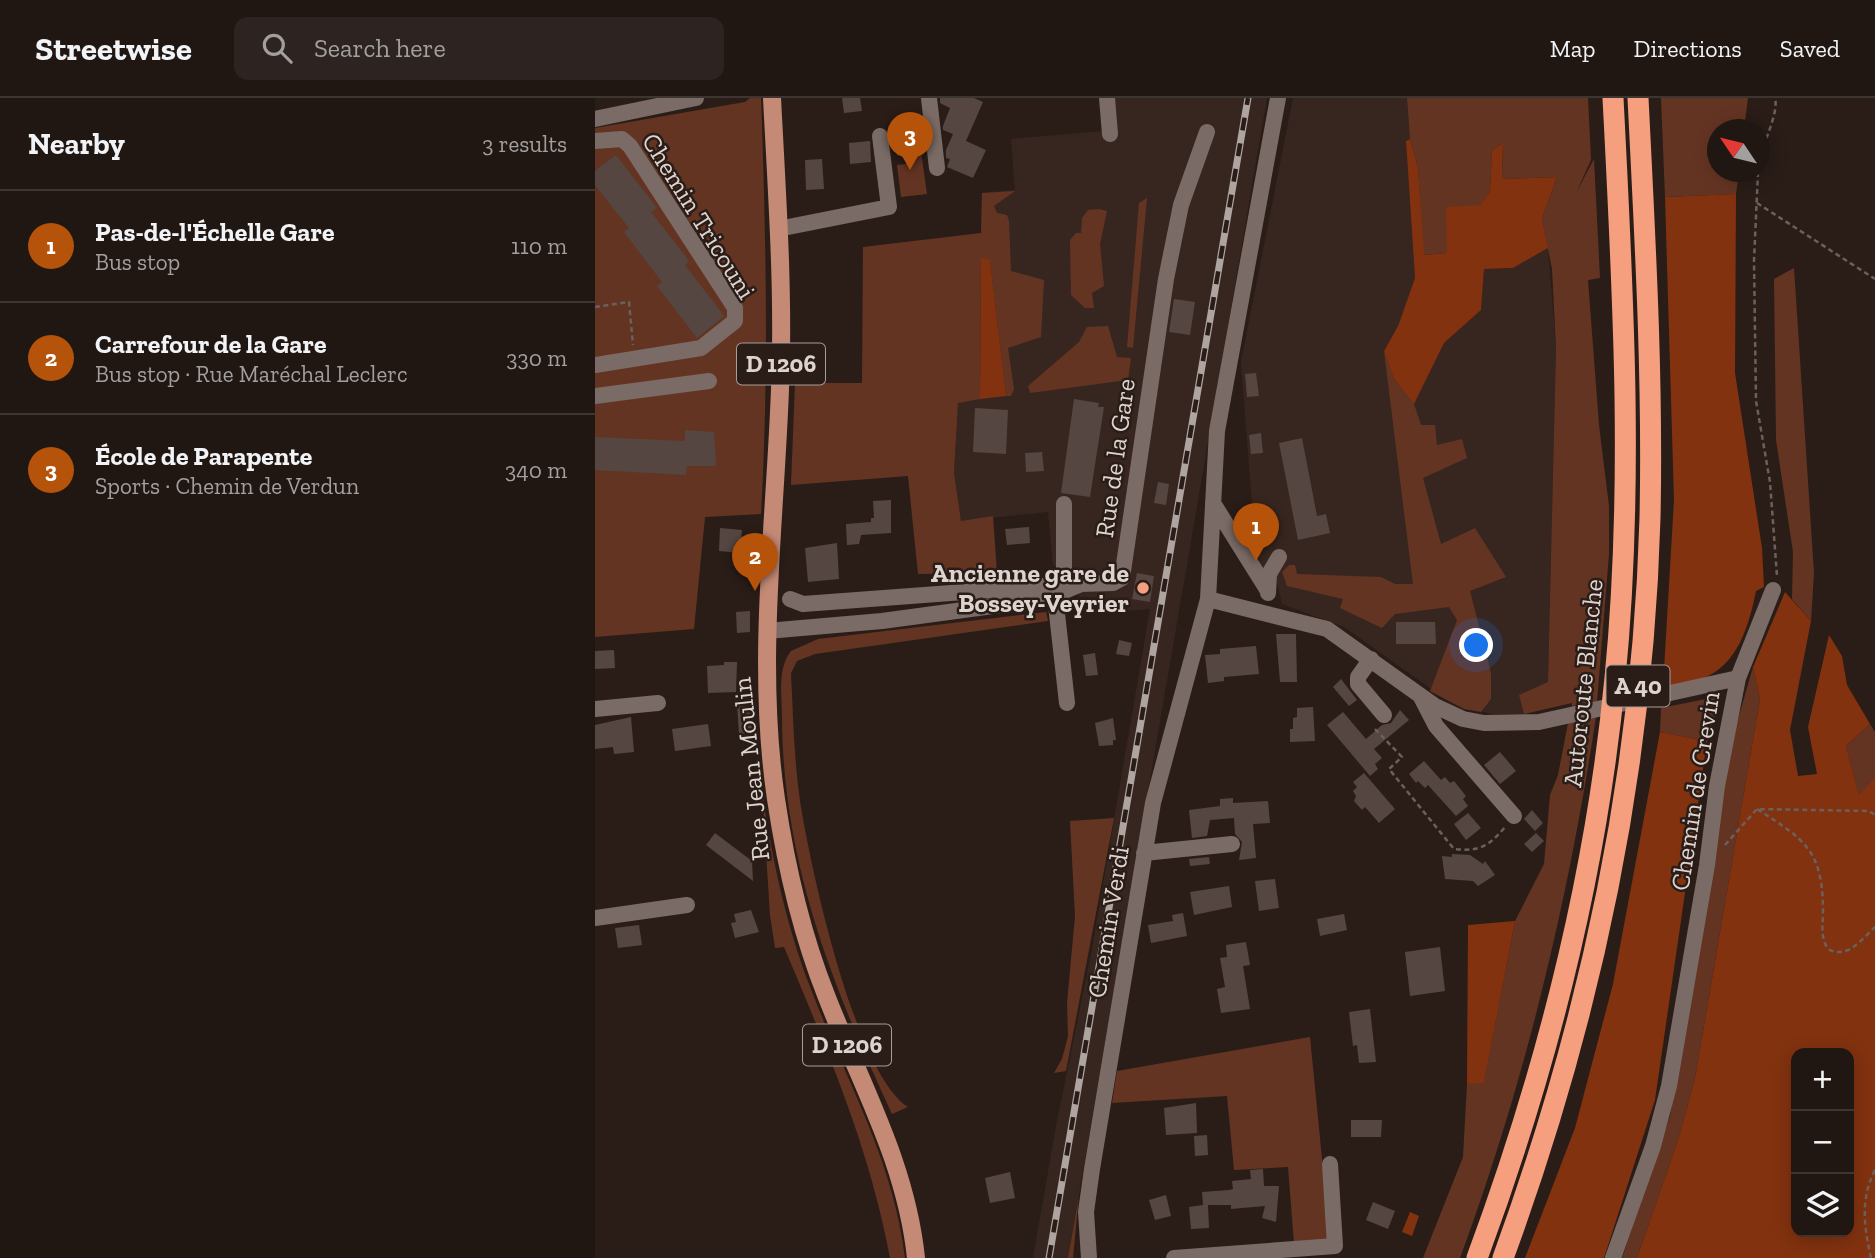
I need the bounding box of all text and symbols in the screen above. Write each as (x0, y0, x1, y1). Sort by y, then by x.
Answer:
search box (234, 17, 724, 80)
text: Streetwise (35, 29, 192, 68)
icon: search (258, 29, 296, 67)
text: Search here (314, 32, 446, 64)
text: Map (1550, 34, 1596, 63)
text: Directions (1634, 34, 1742, 63)
text: Saved (1780, 34, 1840, 63)
pin: 3 (887, 112, 933, 170)
north arrow (1707, 119, 1770, 182)
text: Nearby (28, 126, 125, 162)
street label: Chemin Tricouni (635, 127, 763, 305)
text: 3 results (482, 130, 567, 158)
text: Pas-de-l'Échelle Gare (95, 216, 335, 248)
text: 1 (46, 232, 56, 260)
text: 110 m (511, 232, 567, 260)
text: Bus stop (95, 248, 180, 276)
text: Carrefour de la Gare (95, 328, 326, 360)
text: 2 (45, 344, 57, 372)
text: 330 m (506, 344, 567, 372)
road number: D 1206 (737, 344, 825, 384)
text: Bus stop · Rue Maréchal Leclerc (95, 360, 408, 388)
street label: Rue de la Gare (1088, 376, 1142, 540)
text: École de Parapente (95, 440, 312, 472)
text: 3 (45, 456, 57, 484)
text: 340 m (505, 456, 567, 484)
text: Sports · Chemin de Verdun (95, 472, 359, 500)
pin: 1 (1233, 503, 1279, 561)
pin: 2 (732, 533, 778, 591)
place label: Ancienne gare de Bossey-Veyrier (931, 557, 1129, 619)
street label: Autoroute Blanche (1556, 577, 1610, 789)
marker: Ancienne gare de Bossey-Veyrier (1135, 580, 1151, 596)
your location (1459, 628, 1493, 662)
road number: A 40 (1607, 666, 1669, 706)
street label: Rue Jean Moulin (725, 676, 777, 862)
street label: Chemin de Crevin (1663, 689, 1727, 893)
street label: Chemin Verdi (1080, 844, 1136, 1000)
road number: D 1206 (803, 1024, 891, 1065)
map controls (1791, 1048, 1854, 1237)
button: + (1791, 1048, 1854, 1111)
button: − (1791, 1111, 1854, 1174)
button: layers (1791, 1174, 1854, 1237)

